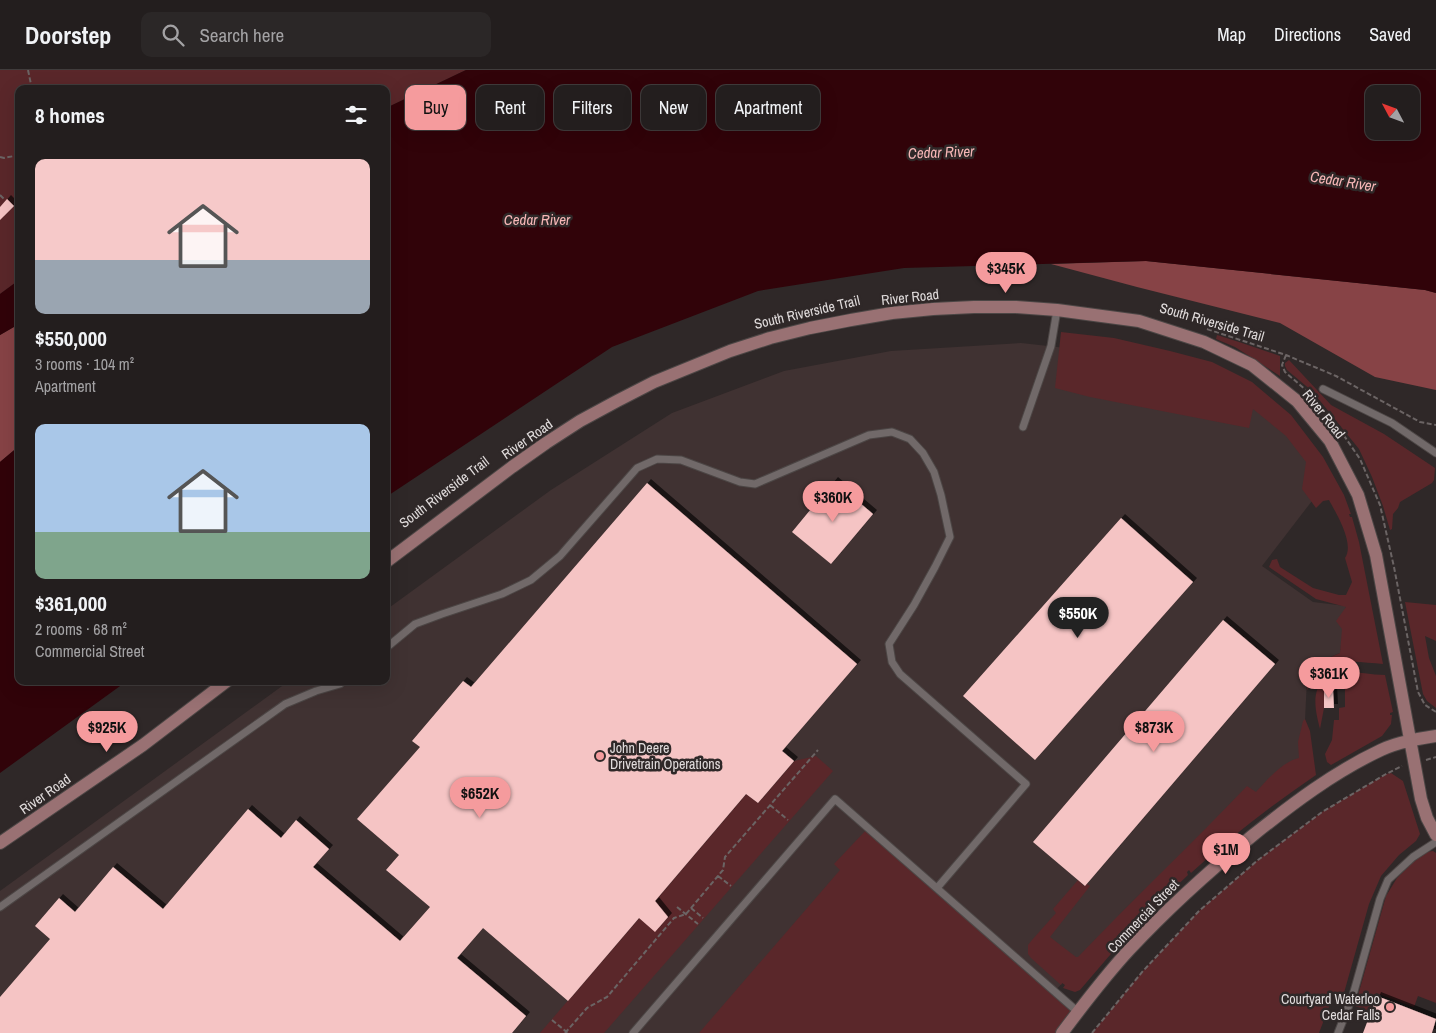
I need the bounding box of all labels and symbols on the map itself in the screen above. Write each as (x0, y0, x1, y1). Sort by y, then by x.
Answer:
north arrow (1365, 85, 1420, 140)
water label: Cedar River (907, 140, 975, 164)
water label: Cedar River (1309, 165, 1378, 197)
water label: Cedar River (504, 209, 571, 230)
pin: $345K (971, 252, 1041, 294)
street label: River Road (880, 285, 940, 309)
street label: South Riverside Trail (752, 291, 862, 333)
street label: South Riverside Trail (1158, 298, 1266, 346)
street label: River Road (1299, 386, 1349, 442)
street label: River Road (498, 415, 556, 463)
street label: South Riverside Trail (396, 452, 492, 532)
pin: $360K (798, 480, 868, 523)
pin: $550K (1043, 596, 1113, 639)
pin: $361K (1294, 656, 1364, 699)
pin: $925K (72, 710, 142, 753)
pin: $873K (1119, 710, 1189, 753)
place label: John Deere Drivetrain Operations (610, 739, 721, 773)
marker: John Deere Drivetrain Operations (594, 750, 606, 762)
street label: River Road (16, 770, 74, 818)
pin: $652K (445, 776, 515, 819)
pin: $1M (1202, 832, 1250, 875)
street label: Commercial Street (1103, 875, 1183, 957)
place label: Courtyard Waterloo Cedar Falls (1281, 990, 1380, 1024)
marker: Courtyard Waterloo Cedar Falls (1384, 1001, 1396, 1013)

